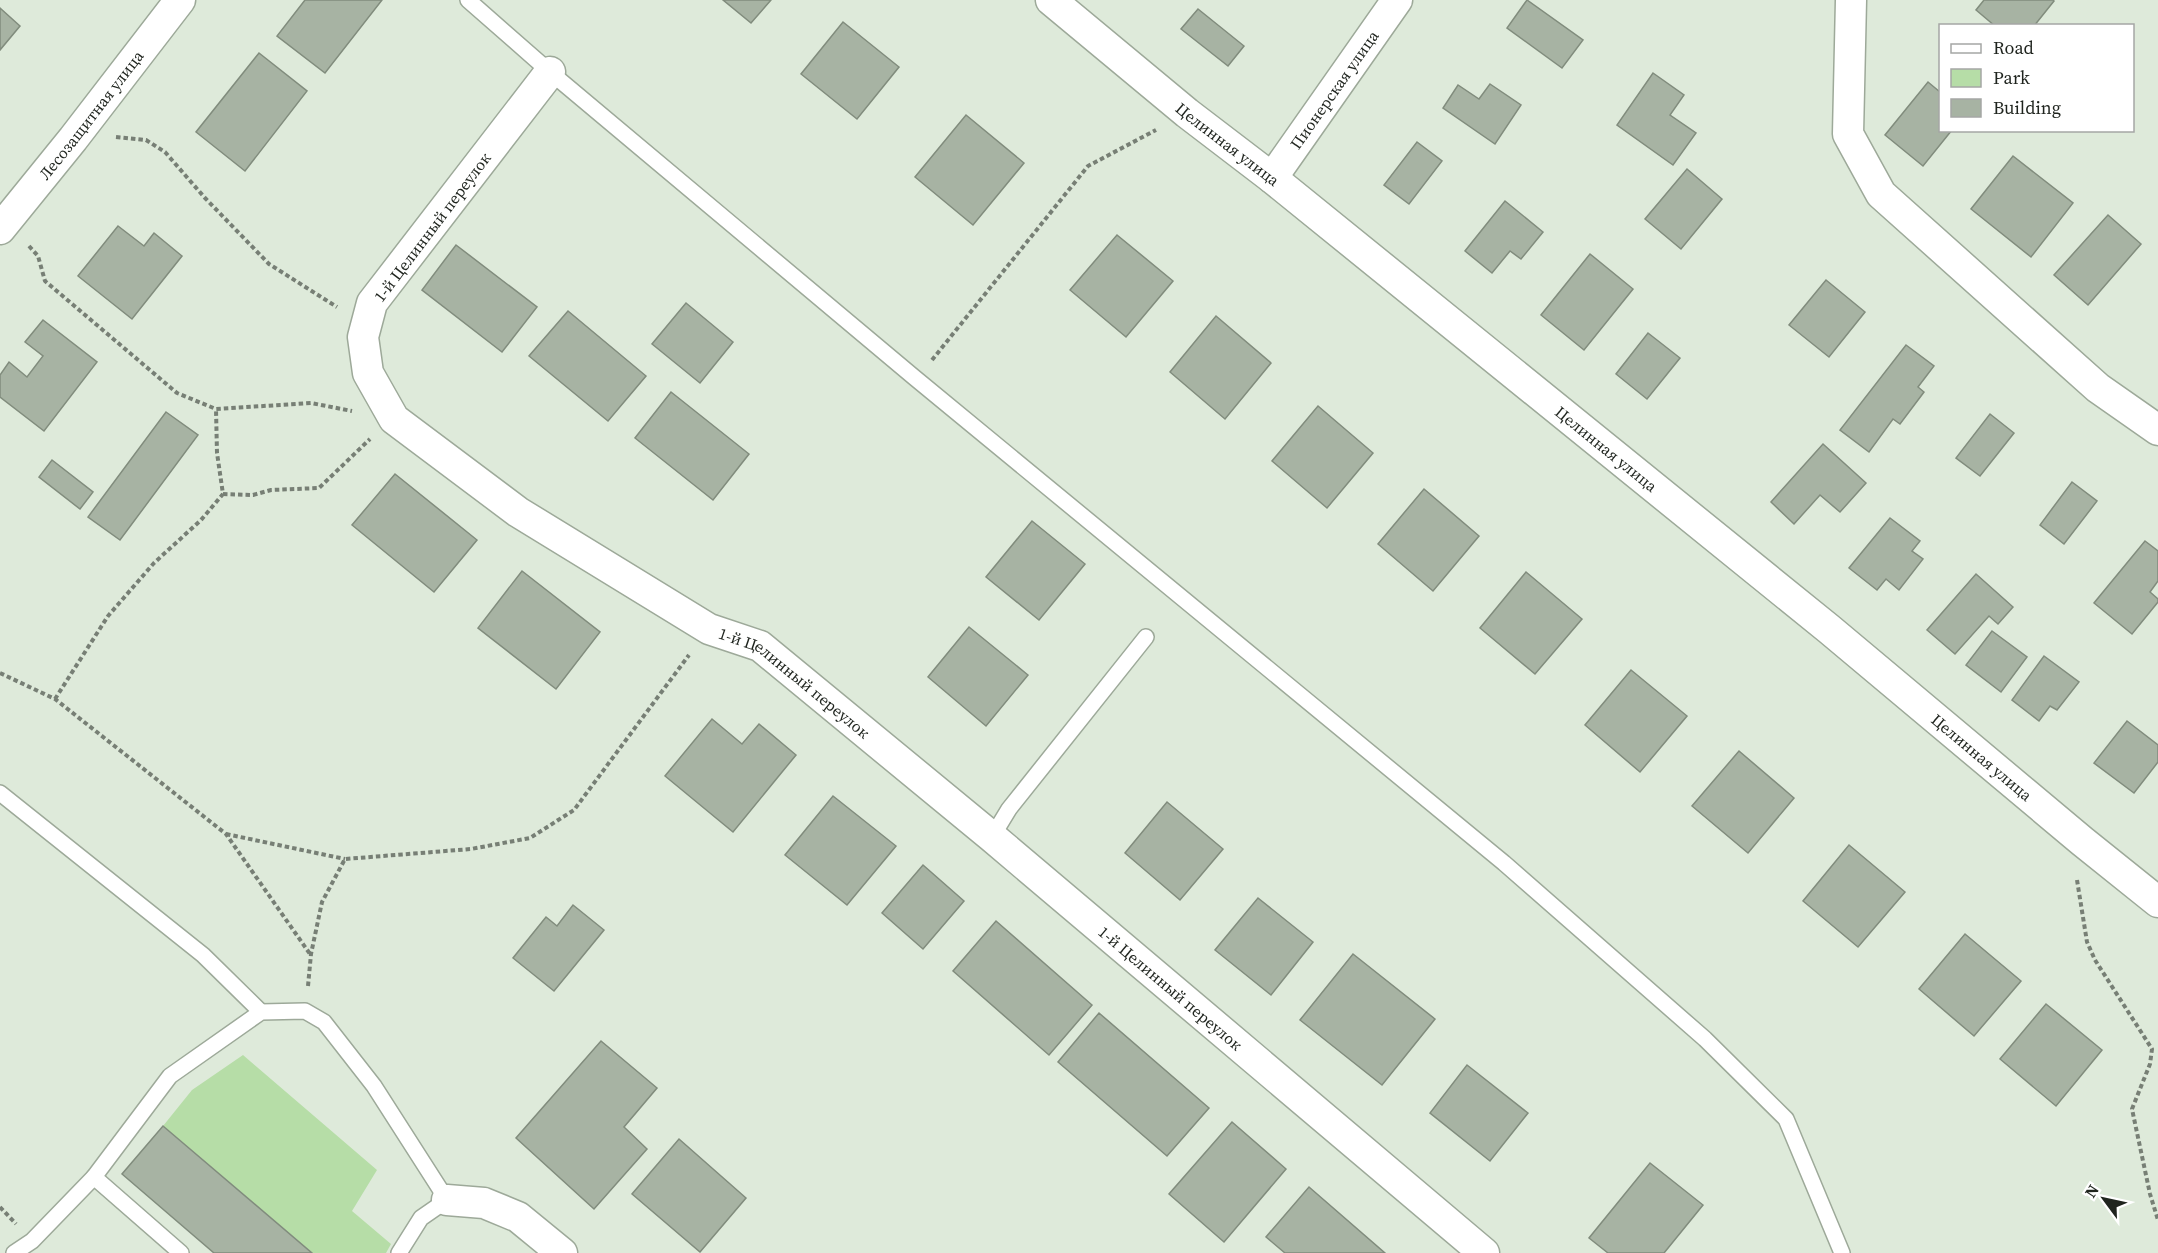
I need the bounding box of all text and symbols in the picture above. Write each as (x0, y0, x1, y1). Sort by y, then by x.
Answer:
legend (1939, 24, 2134, 132)
street label: Пионерская улица (1285, 25, 1384, 153)
text: Road (1993, 35, 2034, 60)
street label: Лесозащитная улица (34, 45, 149, 184)
text: Park (1993, 65, 2030, 90)
text: Building (1993, 95, 2061, 120)
street label: Целинная улица (1171, 97, 1285, 191)
street label: 1-й Целинный переулок (368, 148, 496, 306)
street label: Целинная улица (1551, 401, 1663, 497)
street label: 1-й Целинный переулок (716, 622, 875, 743)
street label: Целинная улица (1927, 708, 2038, 806)
street label: 1-й Целинный переулок (1094, 921, 1247, 1055)
north arrow (2074, 1169, 2134, 1229)
text: N (2079, 1180, 2104, 1202)

